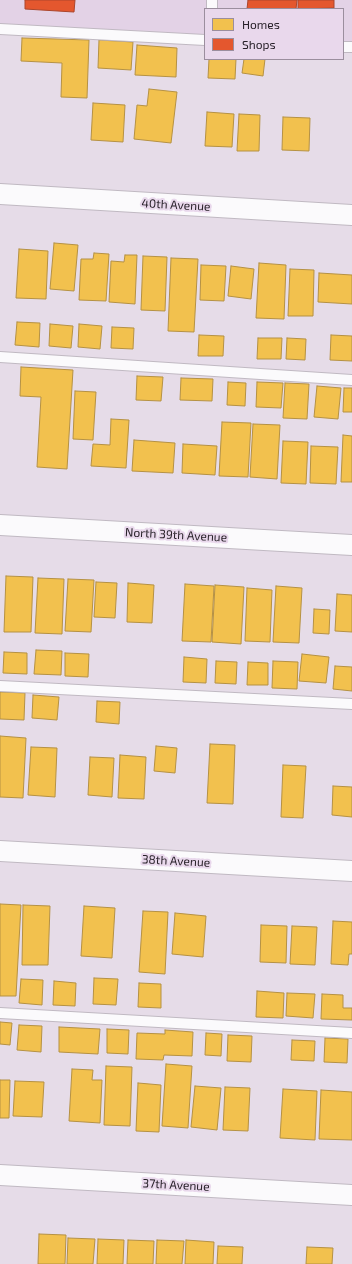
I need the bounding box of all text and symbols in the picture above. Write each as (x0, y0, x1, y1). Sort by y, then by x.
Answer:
legend (204, 8, 344, 60)
text: Homes (242, 17, 280, 31)
text: Shops (242, 37, 276, 51)
street label: 40th Avenue (141, 196, 211, 214)
street label: North 39th Avenue (125, 525, 227, 545)
street label: 38th Avenue (141, 852, 211, 870)
street label: 37th Avenue (142, 1176, 210, 1194)

